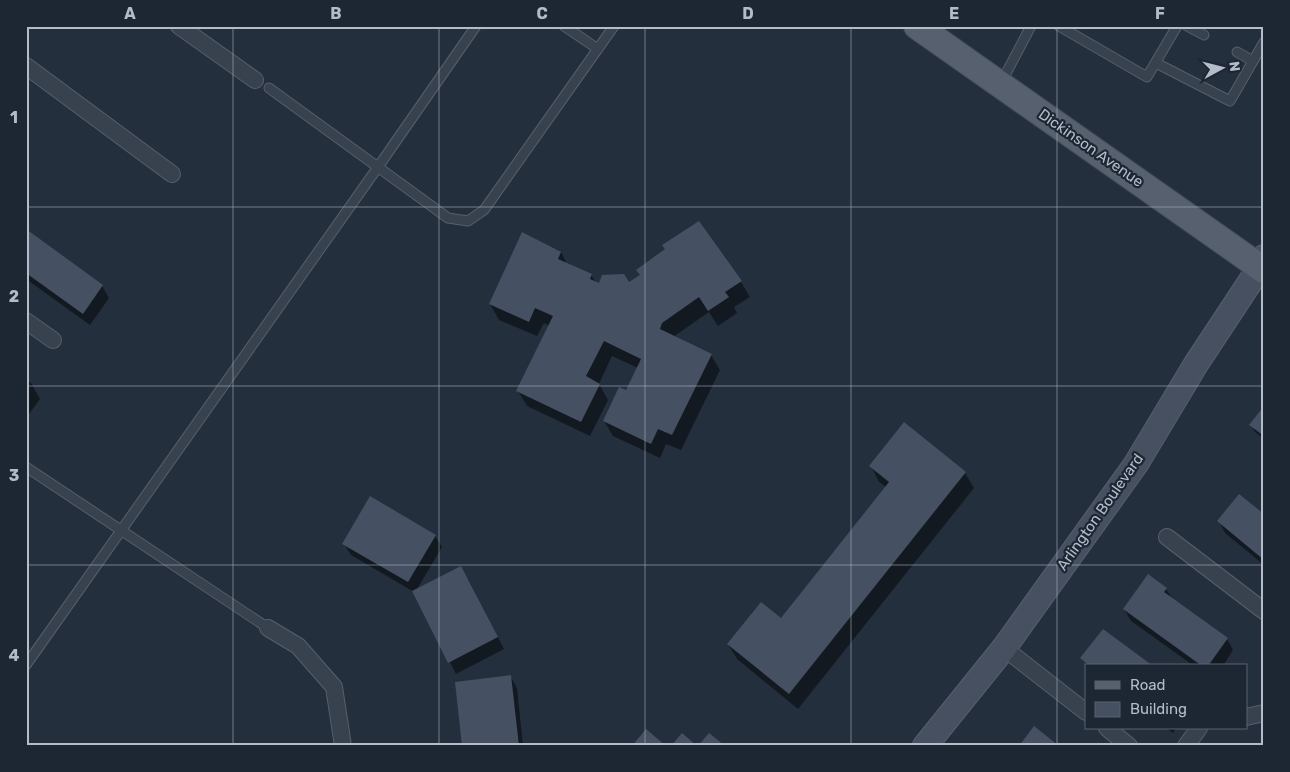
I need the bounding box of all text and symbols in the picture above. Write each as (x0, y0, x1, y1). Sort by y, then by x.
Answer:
text: A (124, 4, 136, 23)
text: B (330, 4, 342, 23)
text: C (536, 4, 548, 23)
text: D (742, 4, 754, 23)
text: E (949, 4, 959, 23)
text: F (1155, 4, 1165, 23)
north arrow (1198, 42, 1248, 92)
text: N (1225, 60, 1243, 73)
street label: Dickinson Avenue (1035, 105, 1147, 191)
text: 1 (10, 108, 18, 127)
text: 2 (9, 287, 19, 306)
street label: Arlington Boulevard (1053, 450, 1147, 574)
text: 3 (9, 466, 19, 485)
text: 4 (9, 646, 20, 665)
legend (1085, 664, 1248, 730)
text: Road (1130, 676, 1166, 694)
text: Building (1130, 700, 1187, 718)

